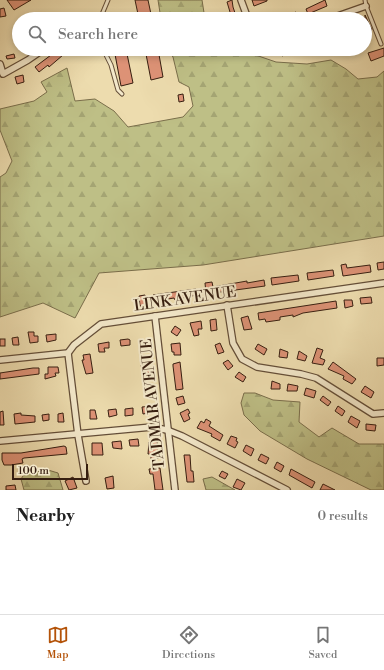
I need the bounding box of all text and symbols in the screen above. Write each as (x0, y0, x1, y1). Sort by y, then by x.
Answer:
search box (12, 12, 372, 56)
icon: search (26, 23, 48, 45)
text: Search here (58, 25, 138, 44)
street label: LINK AVENUE (133, 282, 237, 316)
street label: TADMAR AVENUE (137, 338, 169, 470)
scale bar (12, 462, 88, 481)
text: 100 m (18, 464, 49, 478)
text: Nearby (16, 505, 75, 527)
text: 0 results (317, 508, 368, 524)
tab: Map (47, 624, 69, 662)
tab: Directions (162, 624, 215, 662)
tab: Saved (308, 624, 337, 662)

